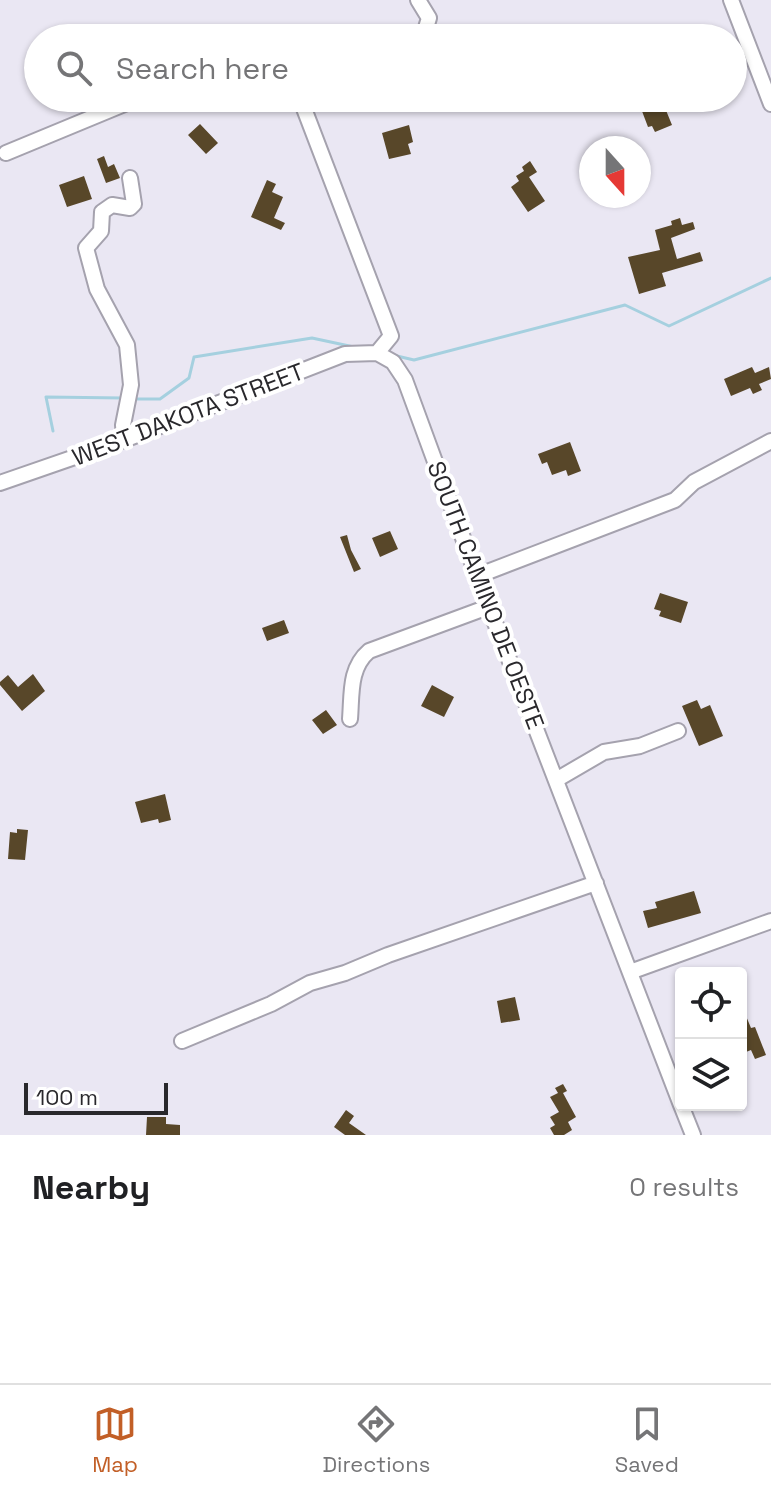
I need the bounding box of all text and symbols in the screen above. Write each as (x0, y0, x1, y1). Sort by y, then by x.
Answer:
search box (24, 24, 747, 112)
icon: search (52, 46, 96, 90)
text: Search here (116, 49, 289, 88)
north arrow (579, 136, 651, 208)
street label: WEST DAKOTA STREET (68, 355, 308, 473)
street label: SOUTH CAMINO DE OESTE (421, 457, 551, 733)
map controls (675, 967, 747, 1111)
button: locate (675, 967, 747, 1039)
button: layers (675, 1039, 747, 1111)
scale bar (24, 1079, 168, 1115)
text: 100 m (36, 1083, 98, 1111)
text: Nearby (32, 1166, 150, 1209)
text: 0 results (629, 1170, 739, 1204)
tab: Map (92, 1402, 138, 1478)
tab: Directions (322, 1402, 430, 1478)
tab: Saved (615, 1402, 679, 1478)

